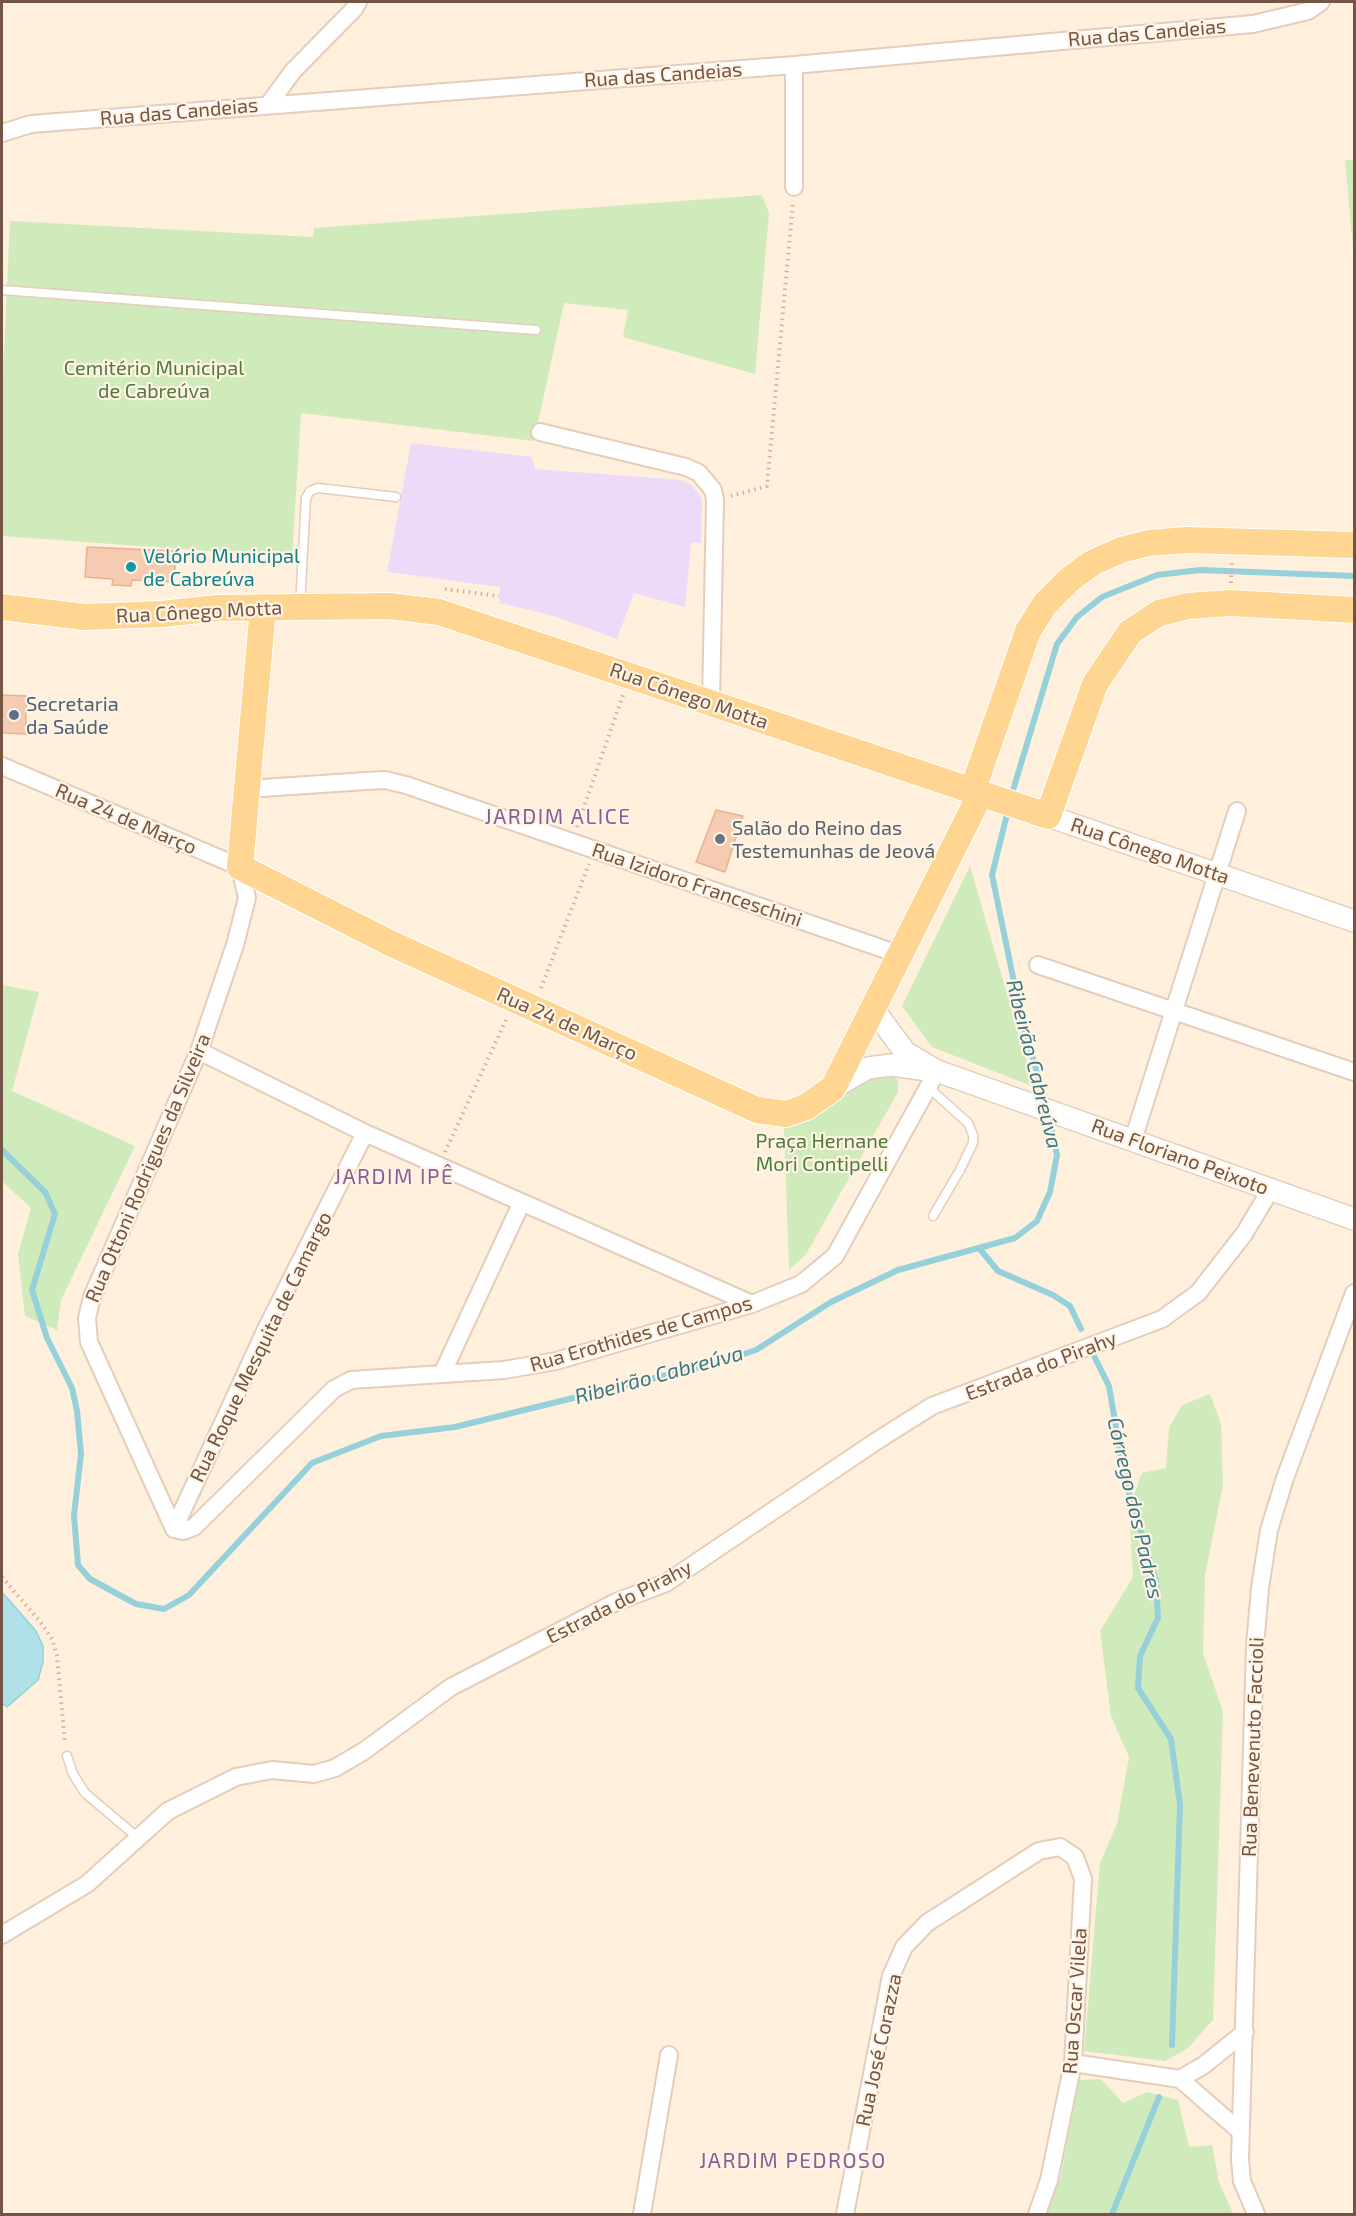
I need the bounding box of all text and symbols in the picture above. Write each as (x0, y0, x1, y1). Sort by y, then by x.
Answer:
street label: Rua das Candeias (1067, 14, 1227, 52)
street label: Rua das Candeias (583, 57, 743, 93)
street label: Rua das Candeias (99, 93, 259, 131)
park label: Cemitério Municipal de Cabreúva (64, 356, 244, 403)
place label: Velório Municipal de Cabreúva (143, 544, 300, 591)
marker: Velório Municipal de Cabreúva (124, 560, 138, 574)
street label: Rua Cônego Motta (115, 596, 283, 628)
street label: Rua Cônego Motta (606, 658, 772, 734)
place label: Secretaria da Saúde (26, 692, 119, 739)
marker: Secretaria da Saúde (7, 708, 21, 722)
street label: Rua 24 de Março (52, 778, 200, 860)
district label: JARDIM ALICE (485, 804, 631, 830)
street label: Rua Cônego Motta (1067, 813, 1233, 889)
place label: Salão do Reino das Testemunhas de Jeová (732, 816, 935, 863)
marker: Salão do Reino das Testemunhas de Jeová (713, 832, 727, 846)
street label: Rua Izidoro Franceschini (589, 838, 805, 932)
water label: Ribeirão Cabreúva (1001, 977, 1067, 1151)
street label: Rua 24 de Março (493, 982, 641, 1066)
street label: Rua Ottoni Rodrigues da Silveira (80, 1030, 216, 1306)
street label: Rua Floriano Peixoto (1088, 1114, 1272, 1200)
park label: Praça Hernane Mori Contipelli (755, 1129, 889, 1176)
district label: JARDIM IPÊ (334, 1164, 454, 1190)
street label: Rua Roque Mesquita de Camargo (185, 1208, 337, 1486)
street label: Rua Erothides de Campos (527, 1291, 755, 1377)
street label: Estrada do Pirahy (962, 1326, 1120, 1406)
water label: Ribeirão Cabreúva (572, 1340, 746, 1410)
water label: Córrego dos Padres (1102, 1415, 1168, 1601)
street label: Estrada do Pirahy (542, 1555, 696, 1649)
street label: Rua Benevenuto Faccioli (1237, 1637, 1269, 1857)
street label: Rua Oscar Vilela (1058, 1927, 1092, 2075)
street label: Rua José Corazza (851, 1971, 907, 2129)
district label: JARDIM PEDROSO (699, 2148, 887, 2174)

